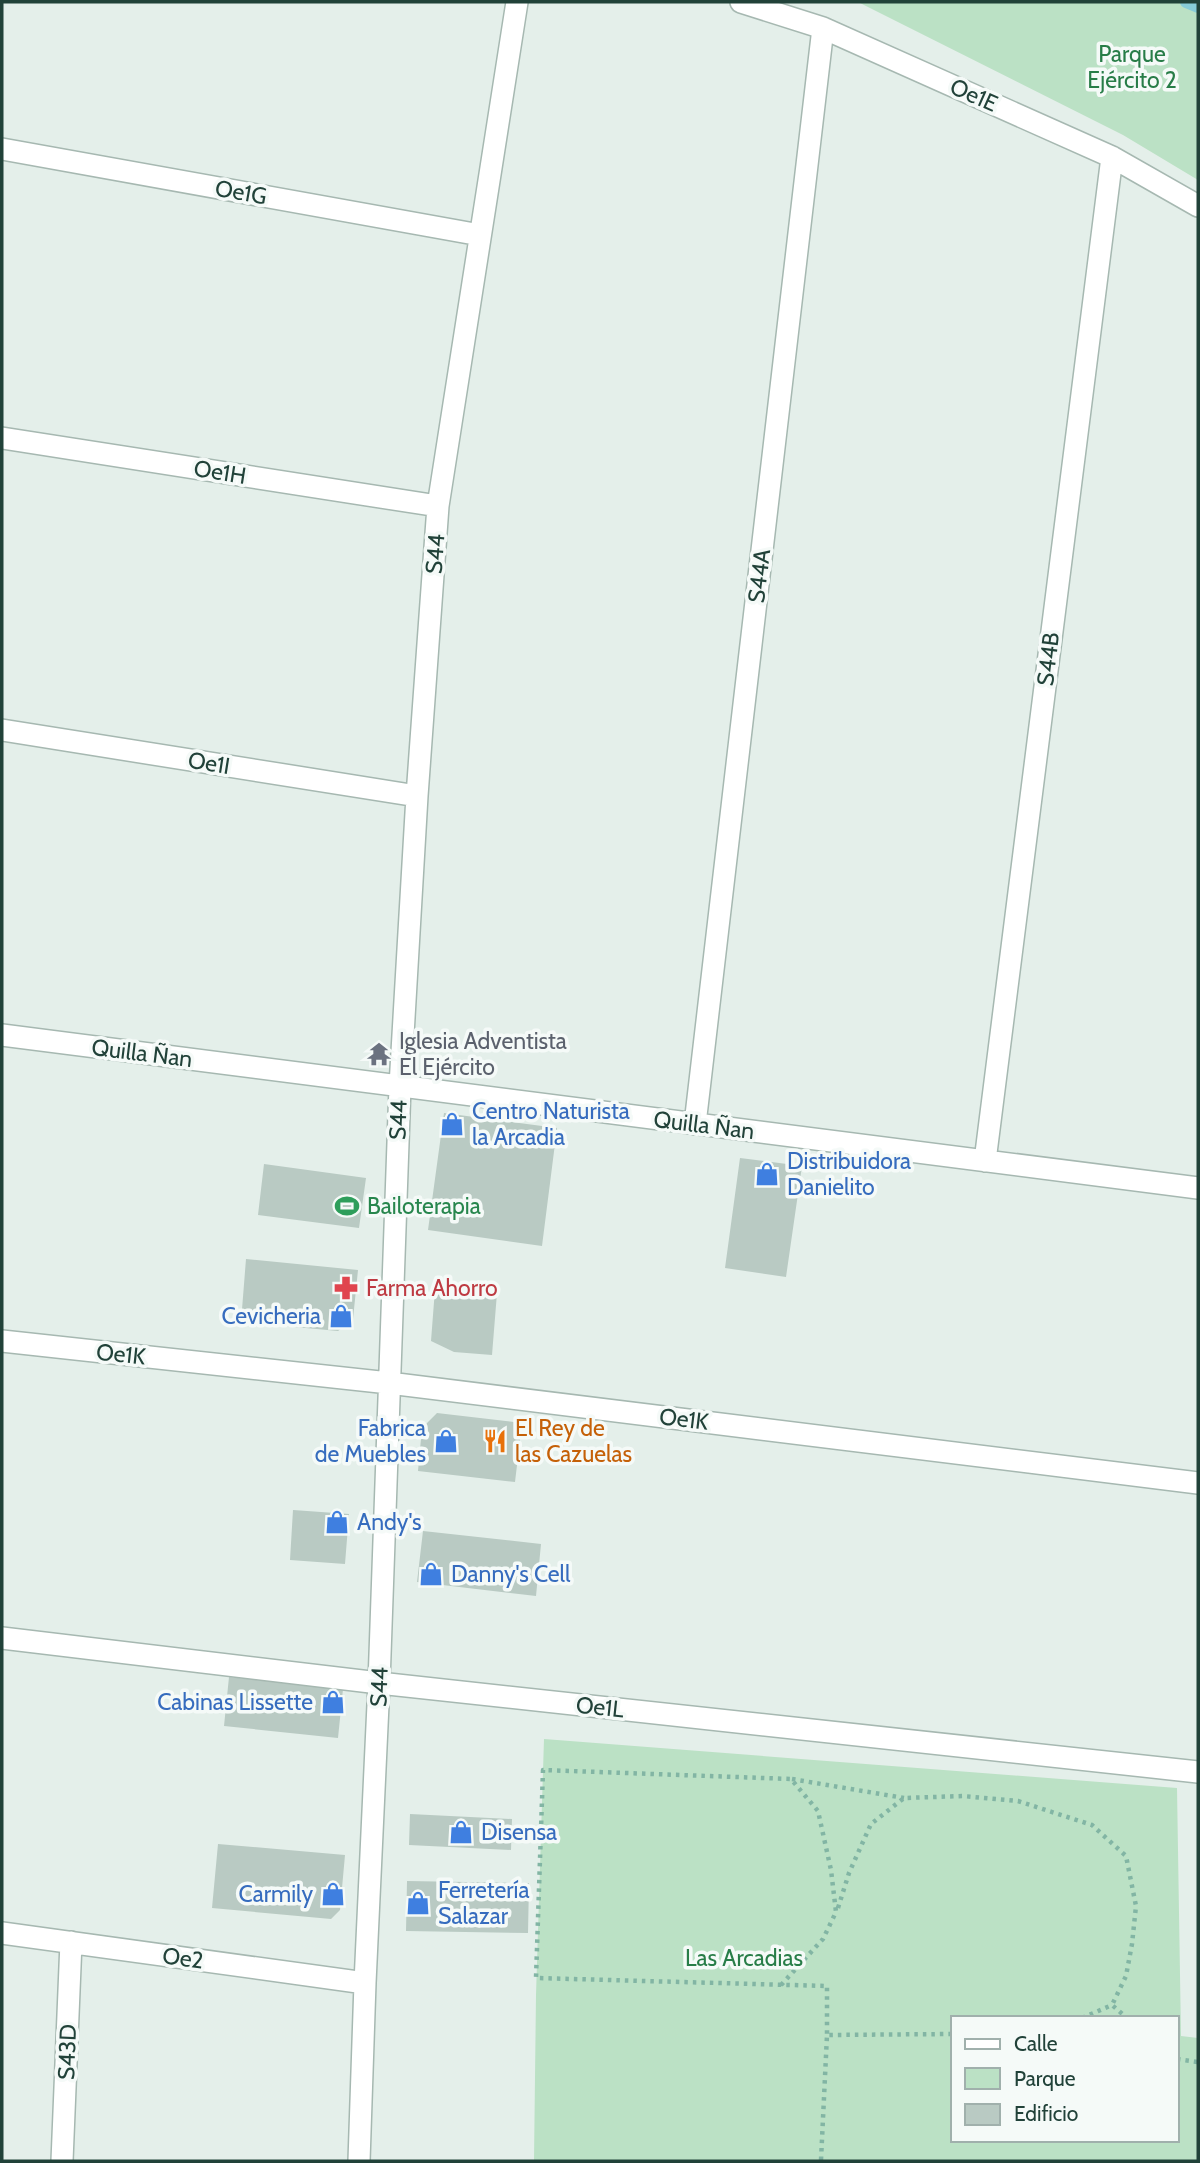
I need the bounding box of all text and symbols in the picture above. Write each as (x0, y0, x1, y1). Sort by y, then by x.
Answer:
park label: Parque Ejército 2 (1087, 40, 1177, 94)
street label: Oe1E (946, 72, 1002, 118)
street label: Oe1G (213, 174, 269, 210)
street label: Oe1H (192, 454, 248, 490)
street label: S44 (420, 533, 450, 575)
street label: S44A (742, 547, 776, 605)
street label: S44B (1031, 630, 1065, 687)
street label: Oe1I (186, 746, 232, 780)
place label: Iglesia Adventista El Ejército (399, 1027, 567, 1081)
street label: Quilla Ñan (90, 1033, 194, 1073)
temple icon: Iglesia Adventista El Ejército (365, 1040, 393, 1068)
place label: Centro Naturista la Arcadia (472, 1097, 630, 1151)
street label: S44 (383, 1100, 413, 1140)
street label: Quilla Ñan (652, 1105, 756, 1145)
shop icon: Centro Naturista la Arcadia (438, 1110, 466, 1138)
place label: Distribuidora Danielito (787, 1147, 911, 1201)
shop icon: Distribuidora Danielito (753, 1160, 781, 1188)
sports icon: Bailoterapia (333, 1192, 361, 1220)
place label: Bailoterapia (367, 1192, 481, 1220)
pharmacy icon: Farma Ahorro (332, 1274, 360, 1302)
place label: Farma Ahorro (366, 1274, 498, 1302)
place label: Cevicheria (221, 1302, 321, 1330)
shop icon: Cevicheria (327, 1302, 355, 1330)
street label: Oe1K (95, 1337, 147, 1371)
street label: Oe1K (658, 1402, 710, 1436)
place label: Fabrica de Muebles (315, 1414, 426, 1468)
place label: El Rey de las Cazuelas (515, 1414, 632, 1468)
shop icon: Fabrica de Muebles (432, 1427, 460, 1455)
restaurant icon: El Rey de las Cazuelas (481, 1427, 509, 1455)
shop icon: Andy's (323, 1508, 351, 1536)
place label: Andy's (357, 1508, 422, 1536)
shop icon: Danny's Cell (417, 1560, 445, 1588)
place label: Danny's Cell (451, 1560, 571, 1588)
street label: S44 (364, 1667, 394, 1707)
place label: Cabinas Lissette (157, 1688, 313, 1716)
shop icon: Cabinas Lissette (319, 1688, 347, 1716)
street label: Oe1L (575, 1691, 626, 1723)
shop icon: Disensa (447, 1818, 475, 1846)
place label: Disensa (481, 1818, 557, 1846)
place label: Ferretería Salazar (438, 1876, 529, 1930)
place label: Carmily (239, 1880, 313, 1908)
shop icon: Carmily (319, 1880, 347, 1908)
shop icon: Ferretería Salazar (404, 1889, 432, 1917)
street label: Oe2 (161, 1941, 205, 1975)
park label: Las Arcadias (685, 1944, 803, 1972)
legend (951, 2016, 1179, 2142)
street label: S43D (52, 2024, 82, 2080)
text: Calle (1014, 2031, 1058, 2056)
text: Parque (1014, 2066, 1076, 2091)
text: Edificio (1014, 2101, 1078, 2126)

